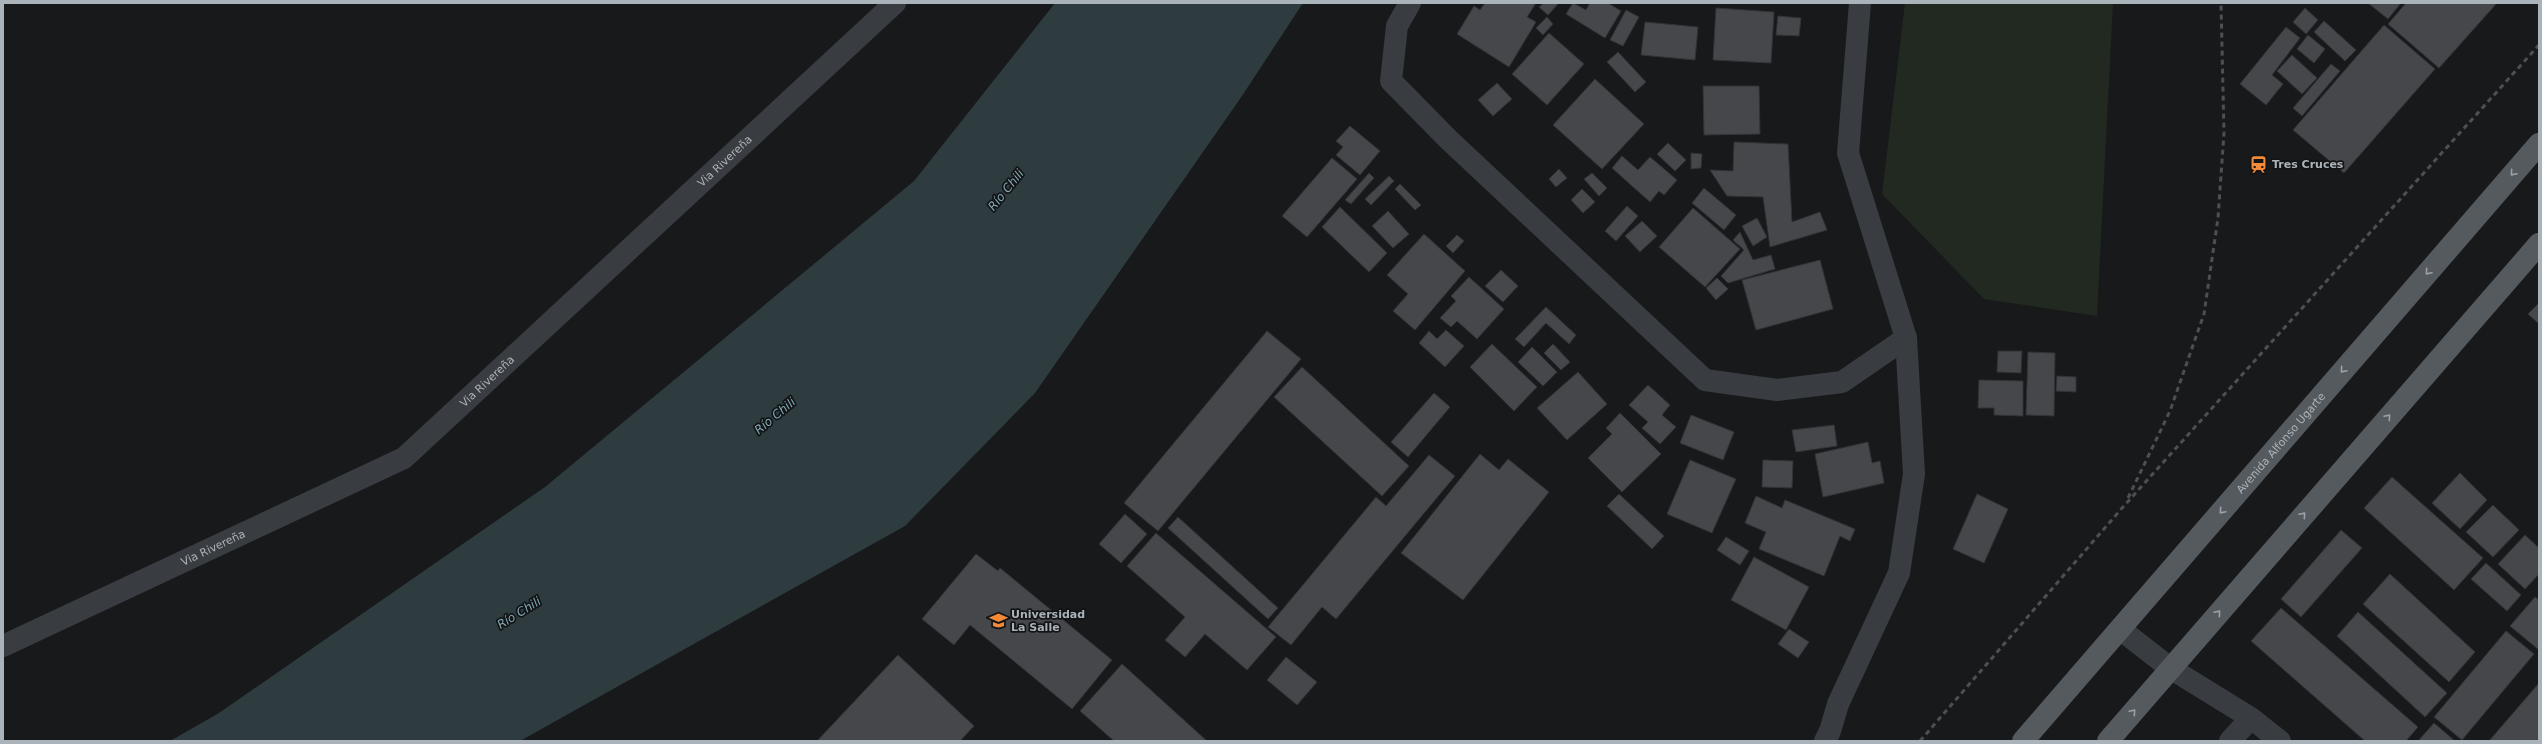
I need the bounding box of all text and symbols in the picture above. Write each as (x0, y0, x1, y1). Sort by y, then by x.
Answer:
street label: Via Rivereña (695, 133, 754, 189)
station icon: Tres Cruces (2249, 154, 2269, 174)
place label: Tres Cruces (2272, 158, 2344, 171)
water label: Río Chili (985, 166, 1027, 213)
one-way arrow (2511, 169, 2518, 176)
one-way arrow (2426, 267, 2433, 274)
street label: Via Rivereña (457, 353, 517, 409)
one-way arrow (2341, 365, 2348, 373)
street label: Avenida Alfonso Ugarte (2234, 390, 2328, 496)
water label: Río Chili (752, 395, 799, 437)
one-way arrow (2384, 414, 2391, 421)
one-way arrow (2219, 506, 2226, 513)
one-way arrow (2298, 512, 2306, 520)
street label: Via Rivereña (179, 527, 247, 568)
water label: Río Chili (495, 594, 544, 632)
place label: Universidad La Salle (1011, 608, 1085, 634)
school or university icon: Universidad La Salle (988, 610, 1008, 630)
one-way arrow (2213, 610, 2220, 618)
one-way arrow (2128, 709, 2135, 716)

